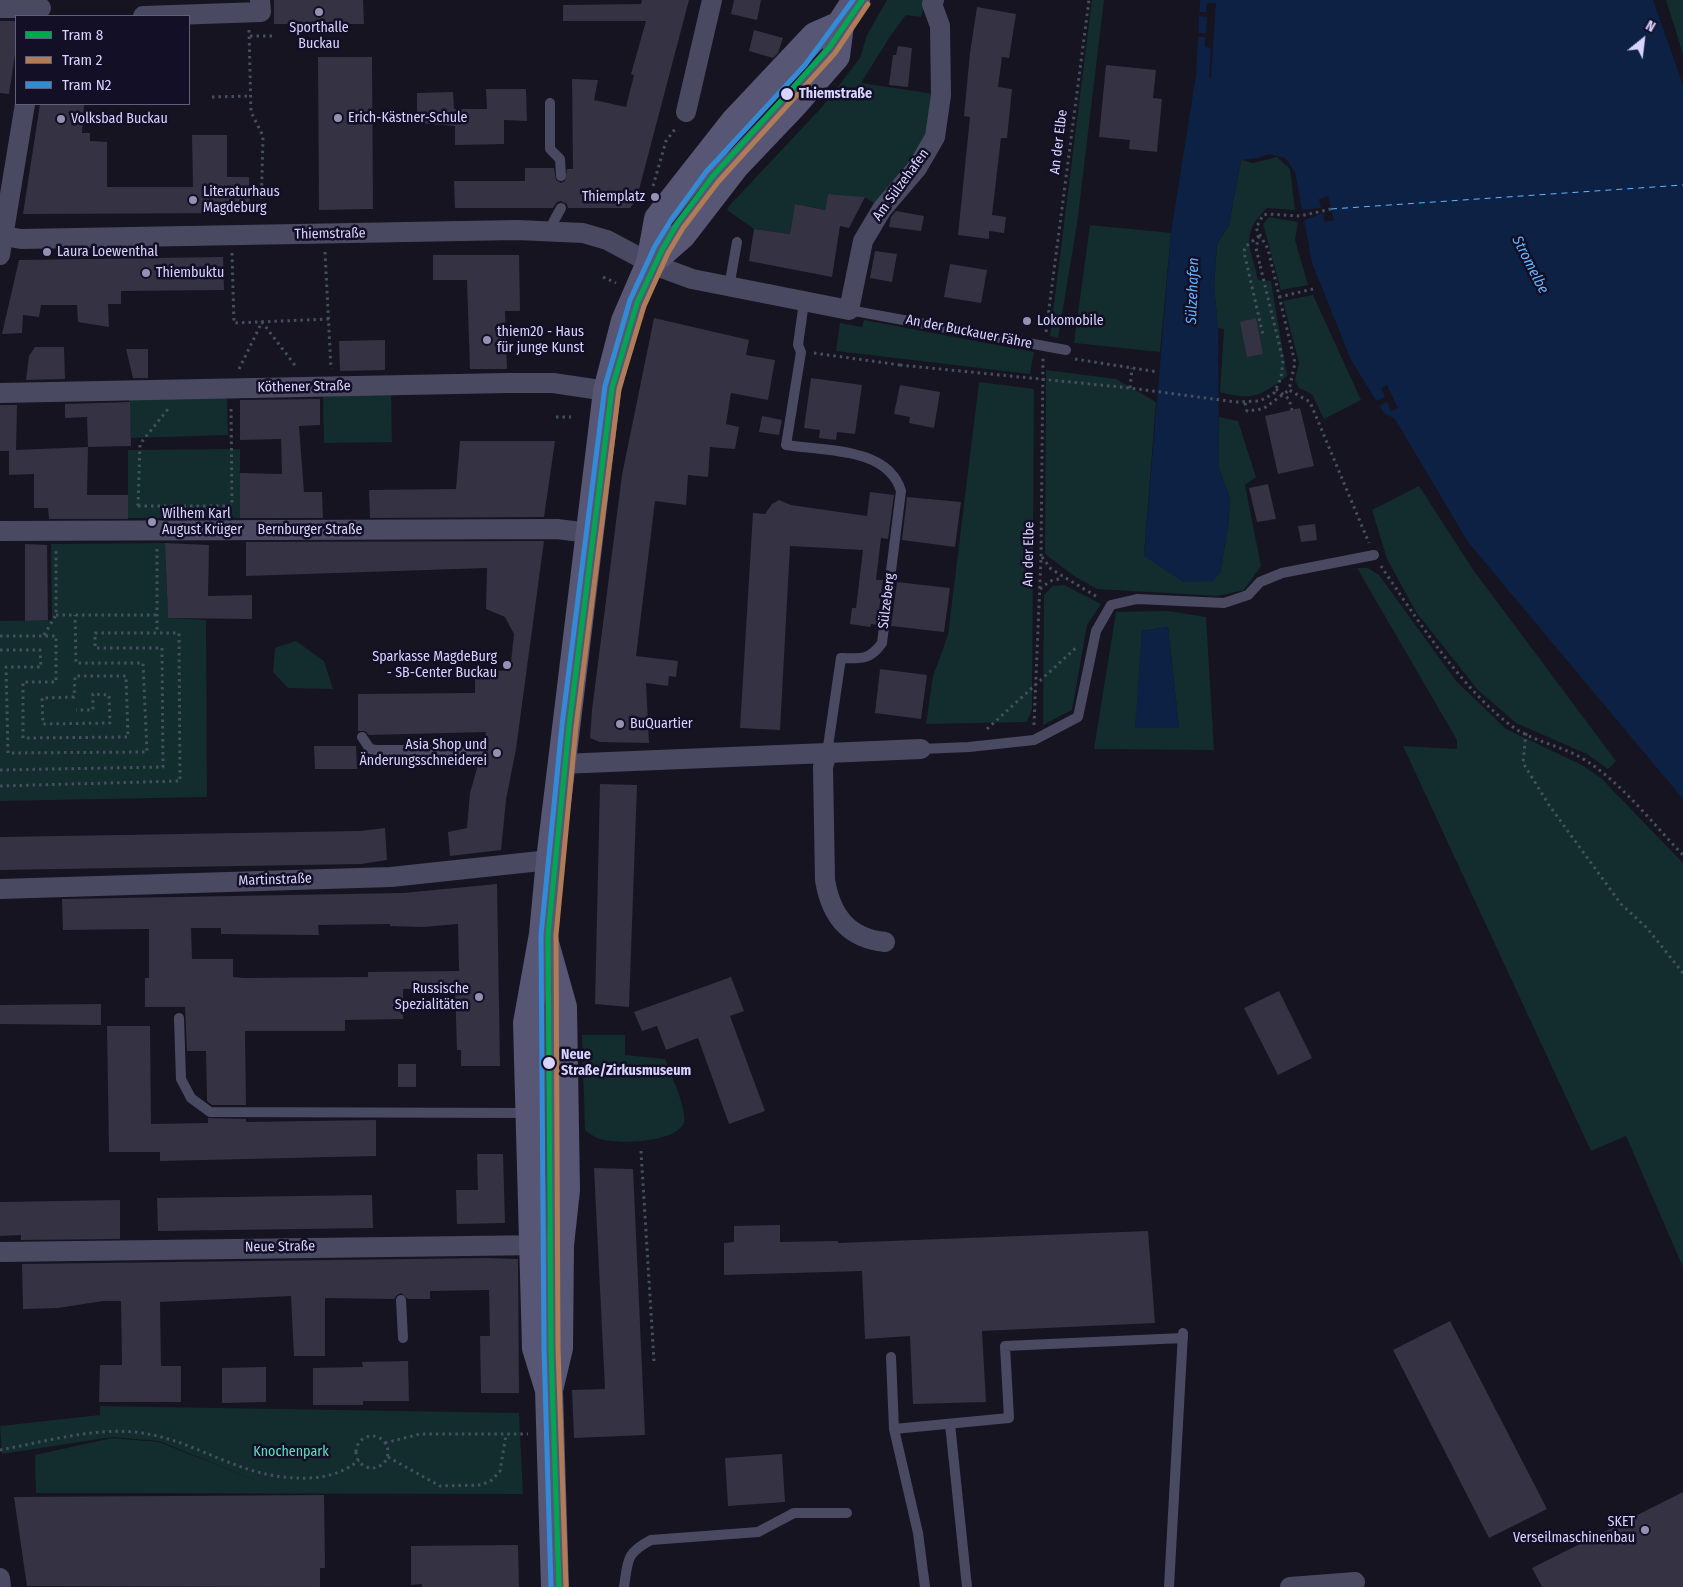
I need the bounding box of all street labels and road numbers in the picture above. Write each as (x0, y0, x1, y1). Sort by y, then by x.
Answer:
street label: An der Elbe (1047, 109, 1071, 175)
street label: Am Sülzehafen (869, 146, 933, 224)
street label: Thiemstraße (294, 225, 366, 243)
street label: An der Buckauer Fähre (905, 312, 1033, 352)
street label: Köthener Straße (257, 378, 351, 396)
street label: An der Elbe (1020, 521, 1038, 587)
street label: Bernburger Straße (258, 522, 362, 538)
street label: Sülzeberg (875, 572, 899, 630)
street label: Martinstraße (238, 870, 312, 890)
street label: Neue Straße (245, 1238, 315, 1256)

